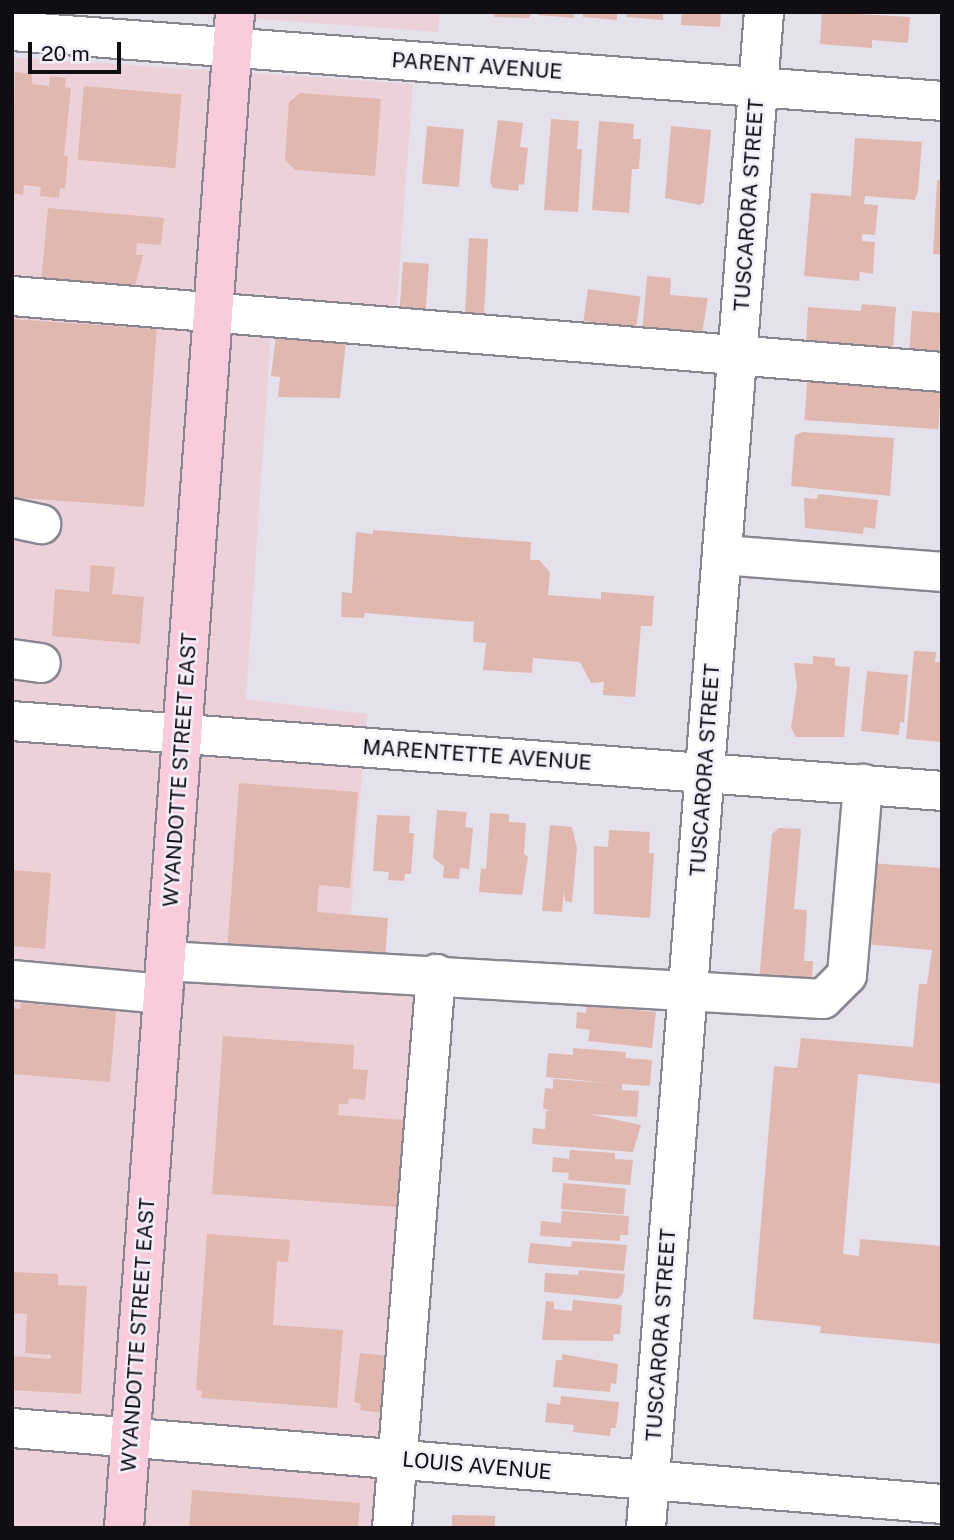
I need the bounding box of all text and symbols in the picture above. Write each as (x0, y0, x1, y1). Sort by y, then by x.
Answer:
scale bar (32, 28, 124, 72)
text: 20 m (41, 41, 90, 66)
street label: PARENT AVENUE (391, 47, 563, 85)
street label: TUSCARORA STREET (729, 98, 769, 312)
street label: WYANDOTTE STREET EAST (158, 632, 202, 908)
street label: TUSCARORA STREET (685, 663, 725, 877)
street label: MARENTETTE AVENUE (362, 734, 592, 776)
street label: WYANDOTTE STREET EAST (116, 1197, 160, 1473)
street label: TUSCARORA STREET (641, 1228, 681, 1442)
street label: LOUIS AVENUE (401, 1447, 553, 1485)

